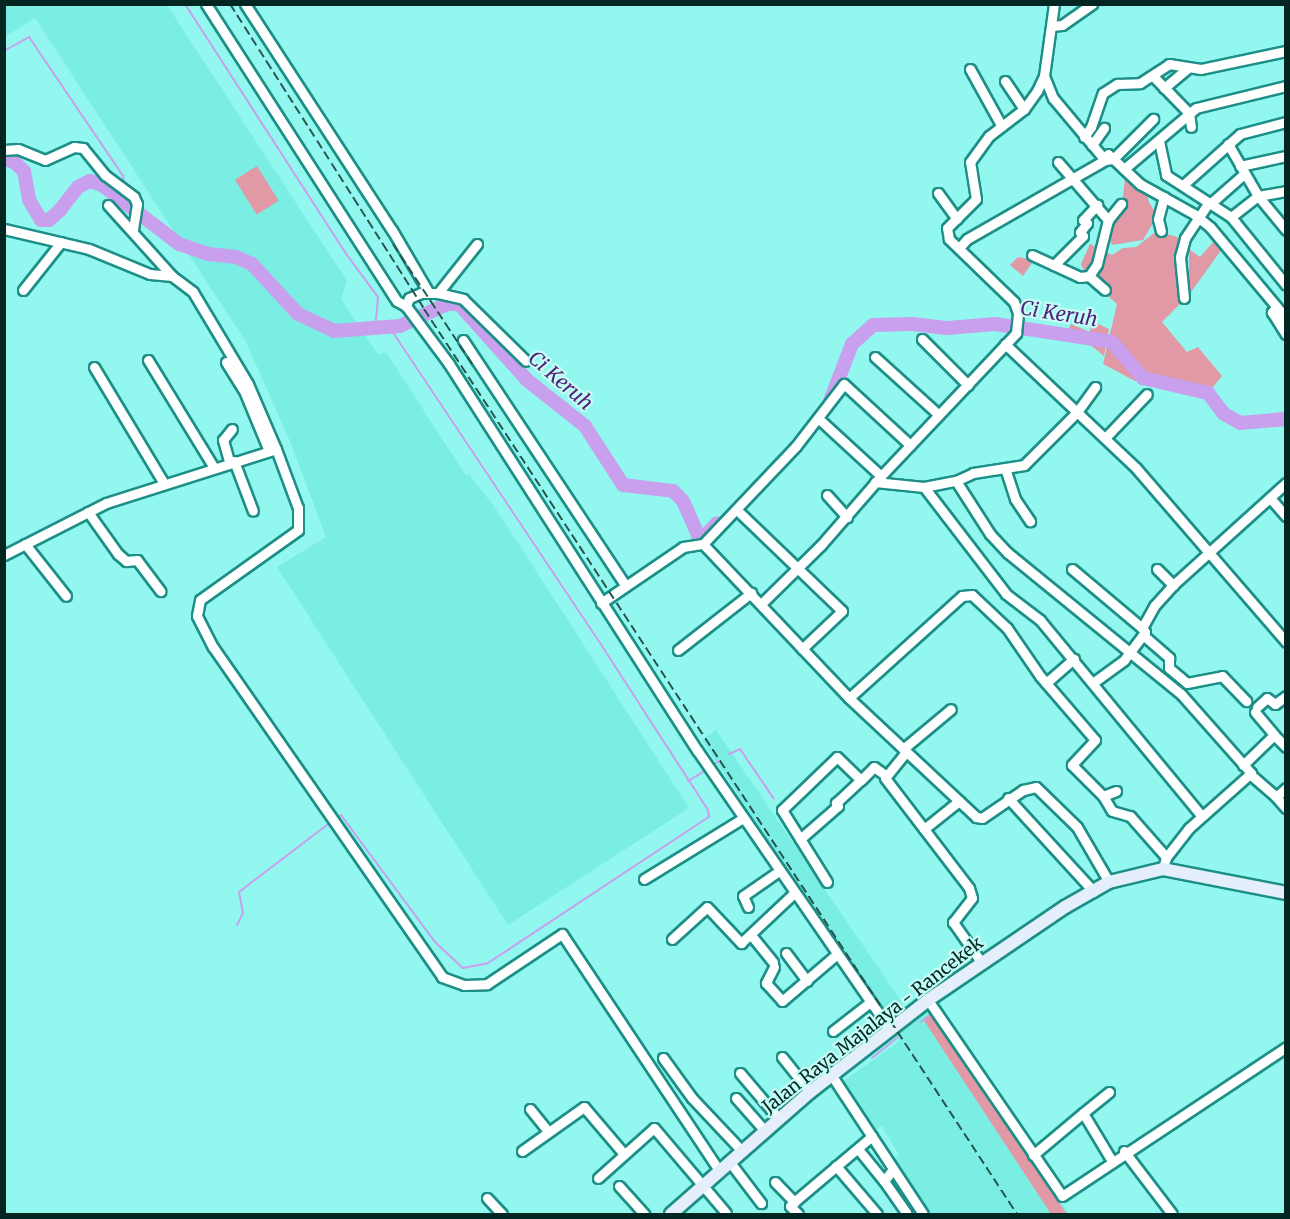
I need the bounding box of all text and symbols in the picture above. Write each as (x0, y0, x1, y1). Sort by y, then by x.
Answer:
water label: Ci Keruh (1019, 295, 1099, 331)
water label: Ci Keruh (524, 345, 598, 415)
street label: Jalan Raya Majalaya - Rancekek (758, 932, 988, 1118)

